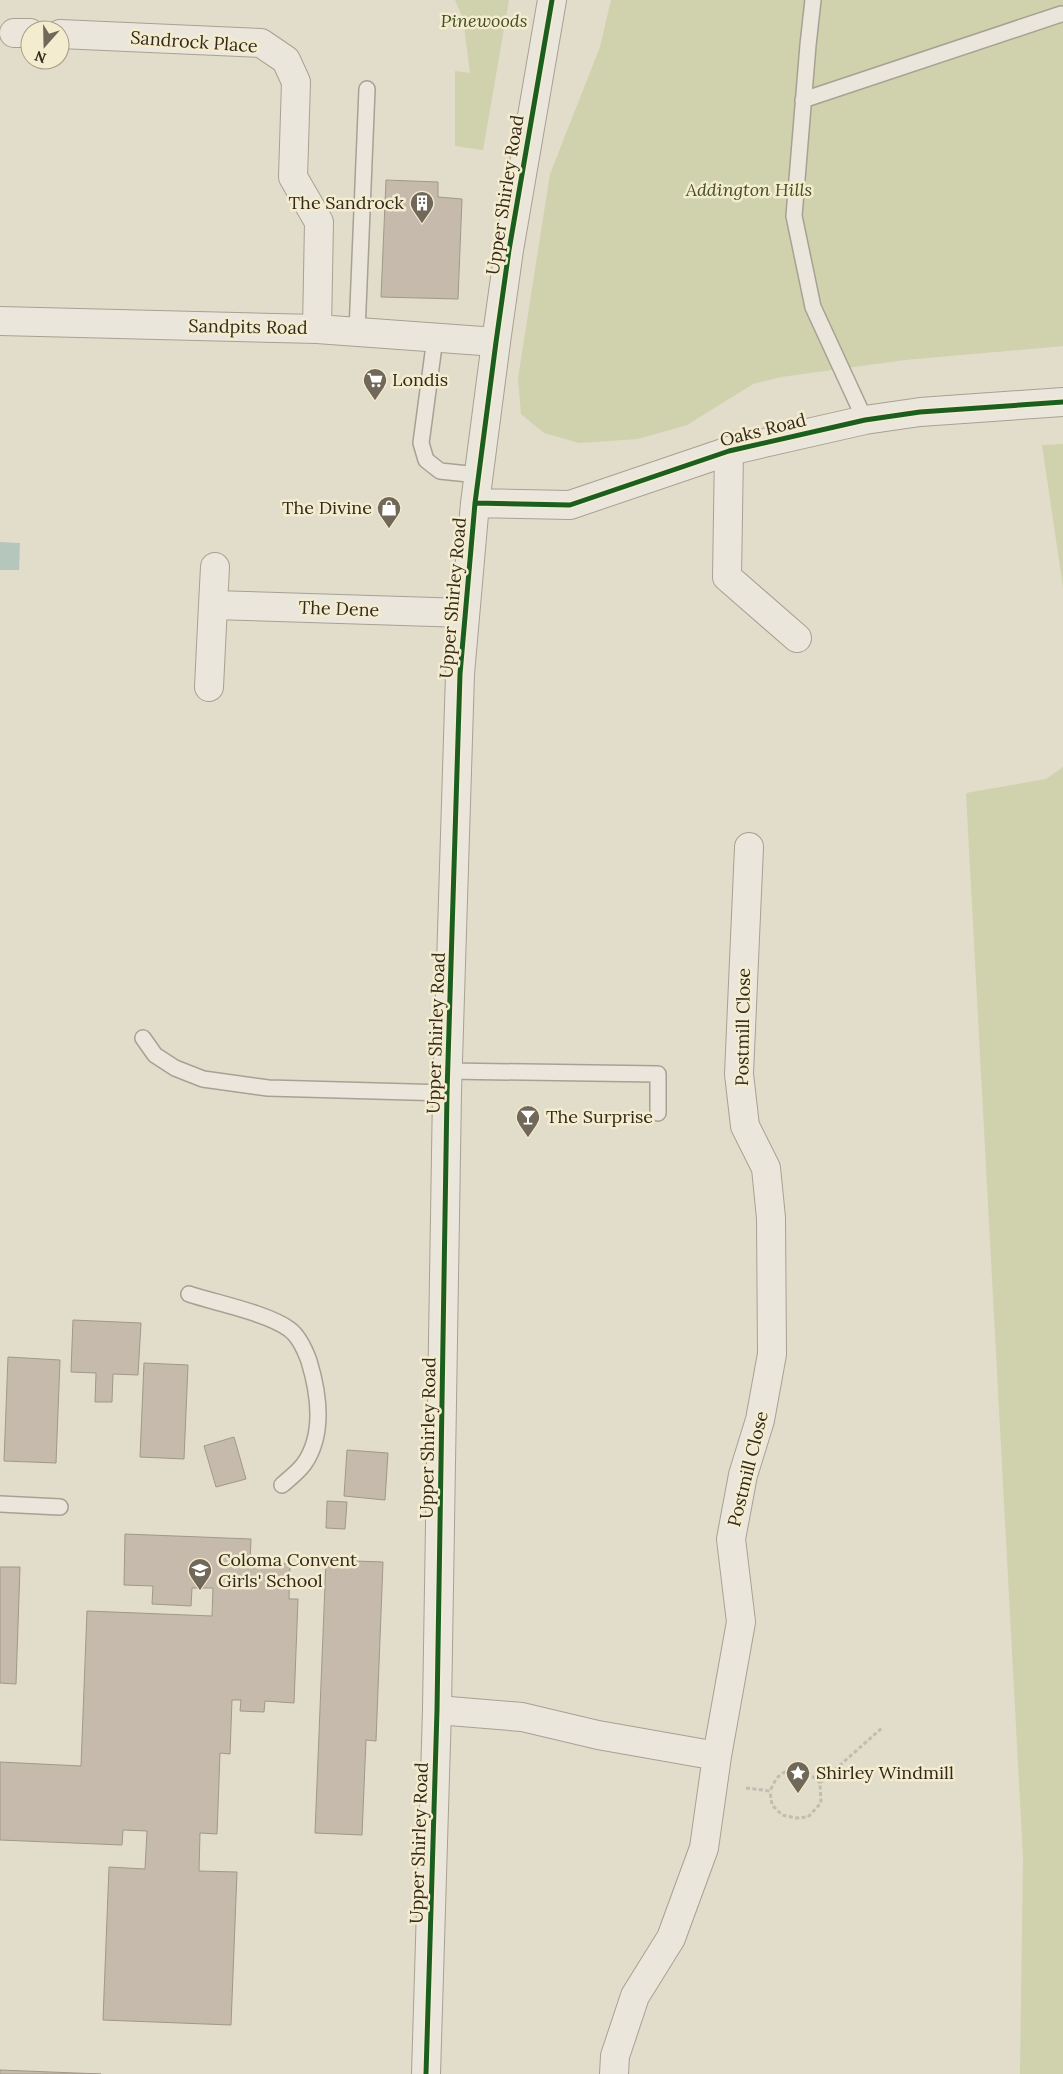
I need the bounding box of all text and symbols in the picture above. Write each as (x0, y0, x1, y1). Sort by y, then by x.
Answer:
park label: Pinewoods (440, 9, 528, 32)
north arrow (20, 20, 70, 70)
street label: Sandrock Place (130, 26, 259, 57)
text: N (32, 47, 49, 68)
street label: Upper Shirley Road (481, 113, 529, 277)
park label: Addington Hills (685, 178, 812, 201)
building icon: The Sandrock (409, 190, 435, 224)
place label: The Sandrock (289, 191, 404, 214)
street label: Sandpits Road (188, 314, 308, 339)
supermarket icon: Londis (362, 367, 388, 401)
place label: Londis (392, 368, 448, 391)
street label: Oaks Road (717, 408, 809, 451)
shop icon: The Divine (376, 495, 402, 529)
place label: The Divine (282, 496, 372, 519)
street label: Upper Shirley Road (434, 516, 471, 679)
street label: The Dene (298, 596, 380, 621)
street label: Upper Shirley Road (421, 952, 450, 1114)
street label: Postmill Close (730, 967, 755, 1086)
bar icon: The Surprise (515, 1104, 541, 1138)
place label: The Surprise (546, 1105, 653, 1128)
street label: Upper Shirley Road (415, 1357, 440, 1519)
street label: Postmill Close (722, 1408, 773, 1529)
place label: Coloma Convent Girls' School (218, 1548, 357, 1592)
school or university icon: Coloma Convent Girls' School (187, 1557, 213, 1591)
place icon: Shirley Windmill (785, 1760, 811, 1794)
place label: Shirley Windmill (816, 1761, 954, 1784)
street label: Upper Shirley Road (404, 1762, 433, 1924)

